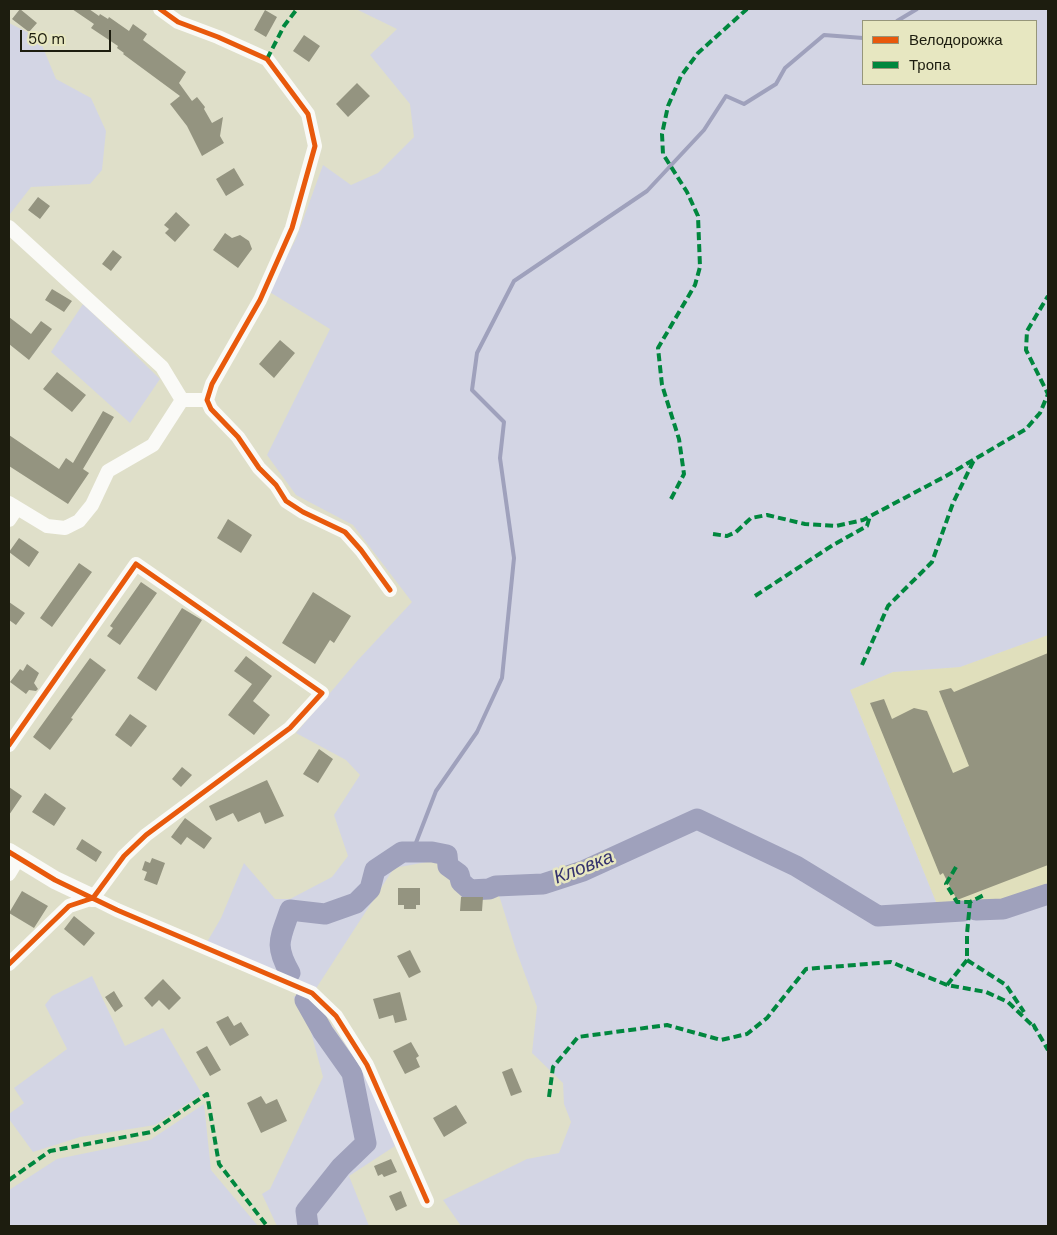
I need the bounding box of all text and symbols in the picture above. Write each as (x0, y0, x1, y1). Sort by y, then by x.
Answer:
scale bar (22, 20, 114, 52)
legend (862, 20, 1037, 85)
text: 50 m (28, 29, 65, 49)
text: Велодорожка (909, 30, 1003, 50)
text: Тропа (909, 55, 950, 75)
water label: Кловка (551, 846, 617, 890)

